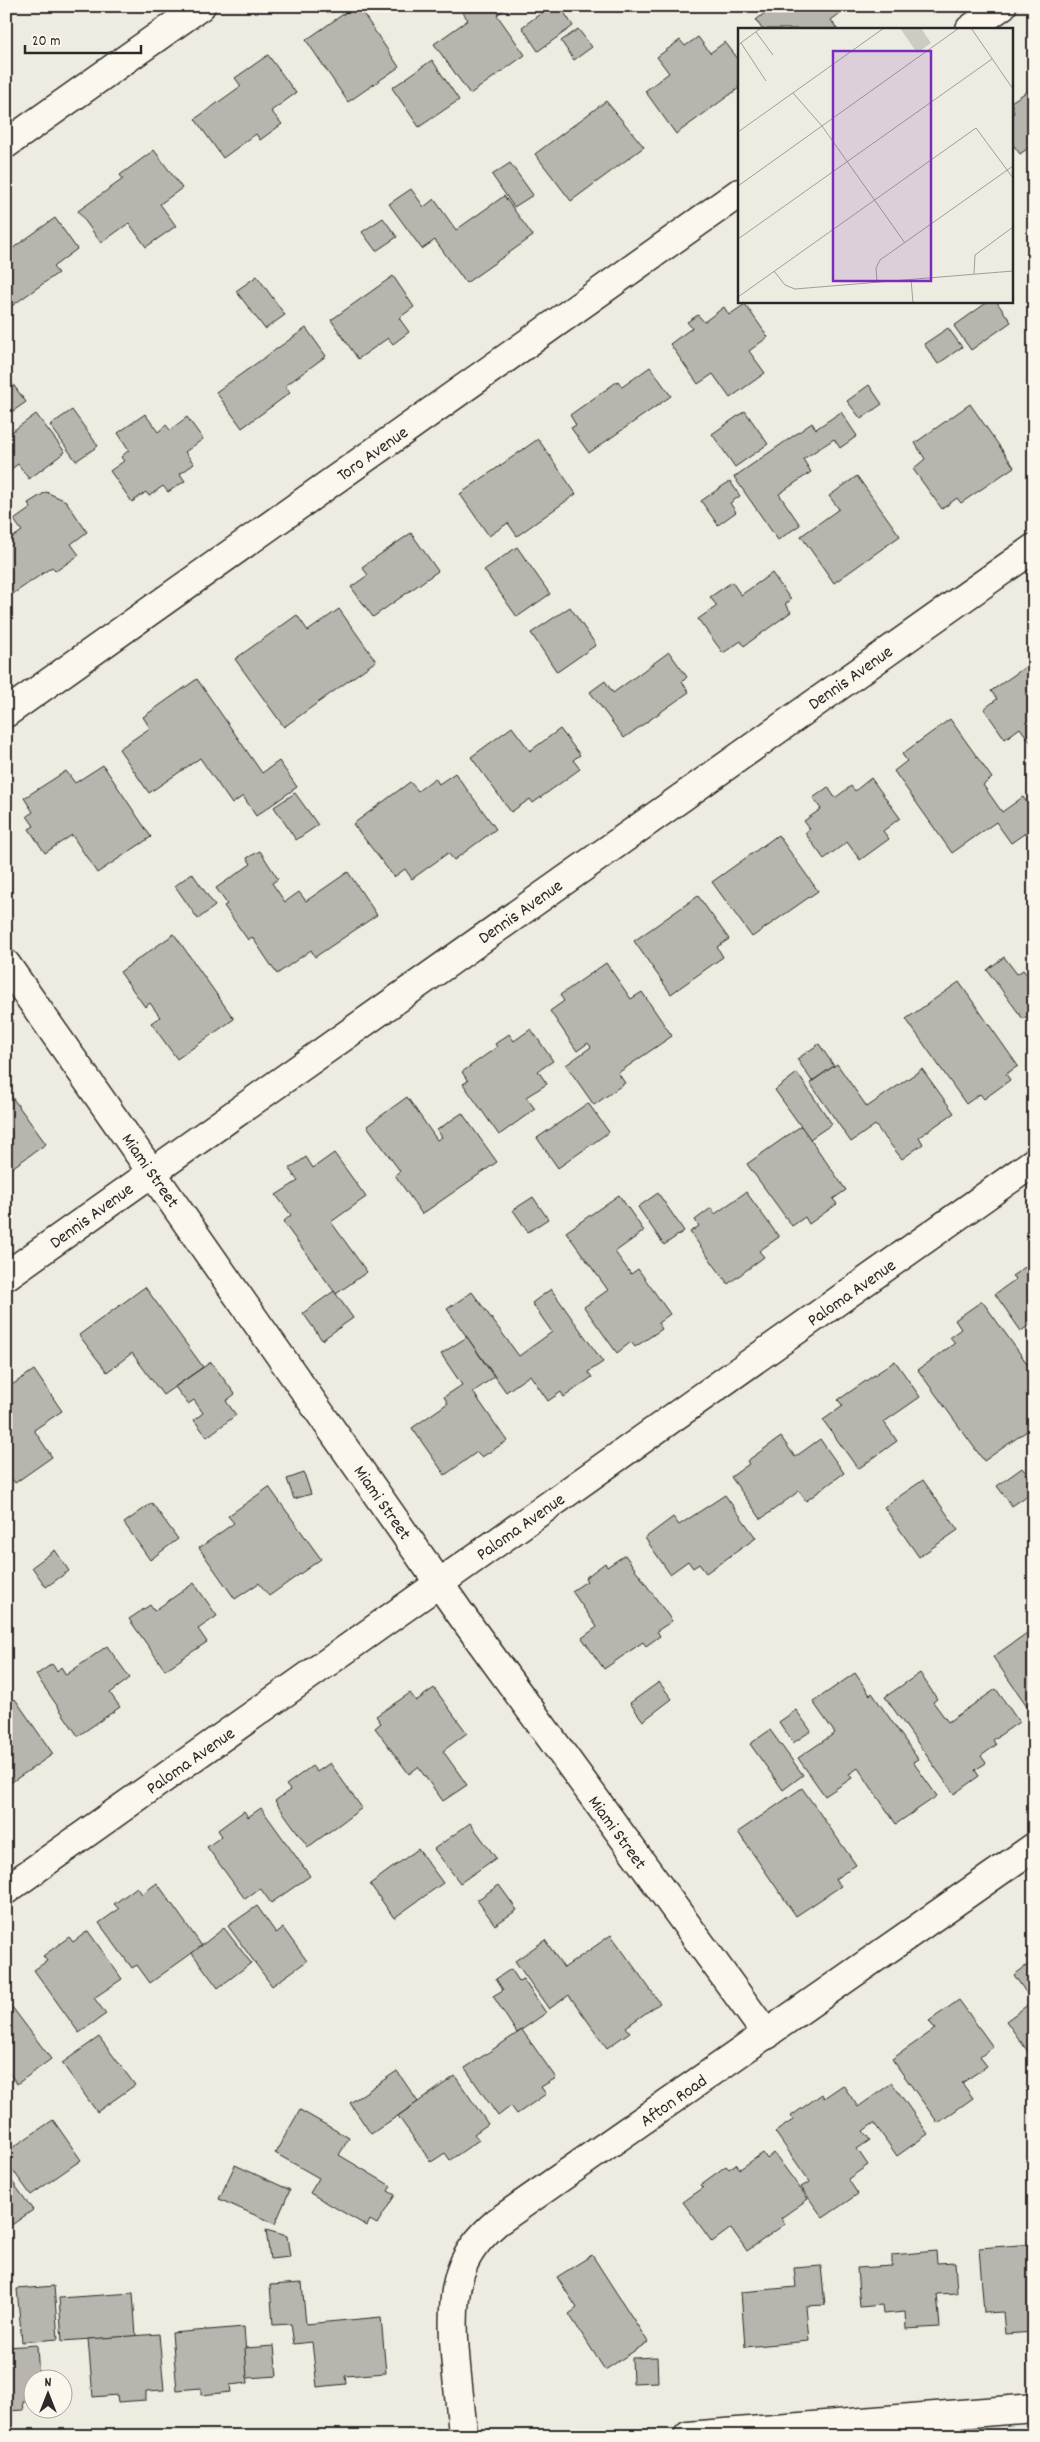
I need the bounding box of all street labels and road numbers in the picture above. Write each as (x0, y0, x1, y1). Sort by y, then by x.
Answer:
street label: Toro Avenue (333, 421, 414, 489)
street label: Dennis Avenue (804, 641, 899, 717)
street label: Dennis Avenue (474, 875, 569, 951)
street label: Miami Street (114, 1129, 184, 1214)
street label: Dennis Avenue (45, 1178, 140, 1256)
street label: Paloma Avenue (803, 1254, 902, 1334)
street label: Miami Street (346, 1461, 416, 1546)
street label: Paloma Avenue (472, 1488, 571, 1568)
street label: Paloma Avenue (142, 1722, 241, 1802)
street label: Miami Street (581, 1791, 652, 1876)
street label: Afton Road (636, 2070, 713, 2134)

